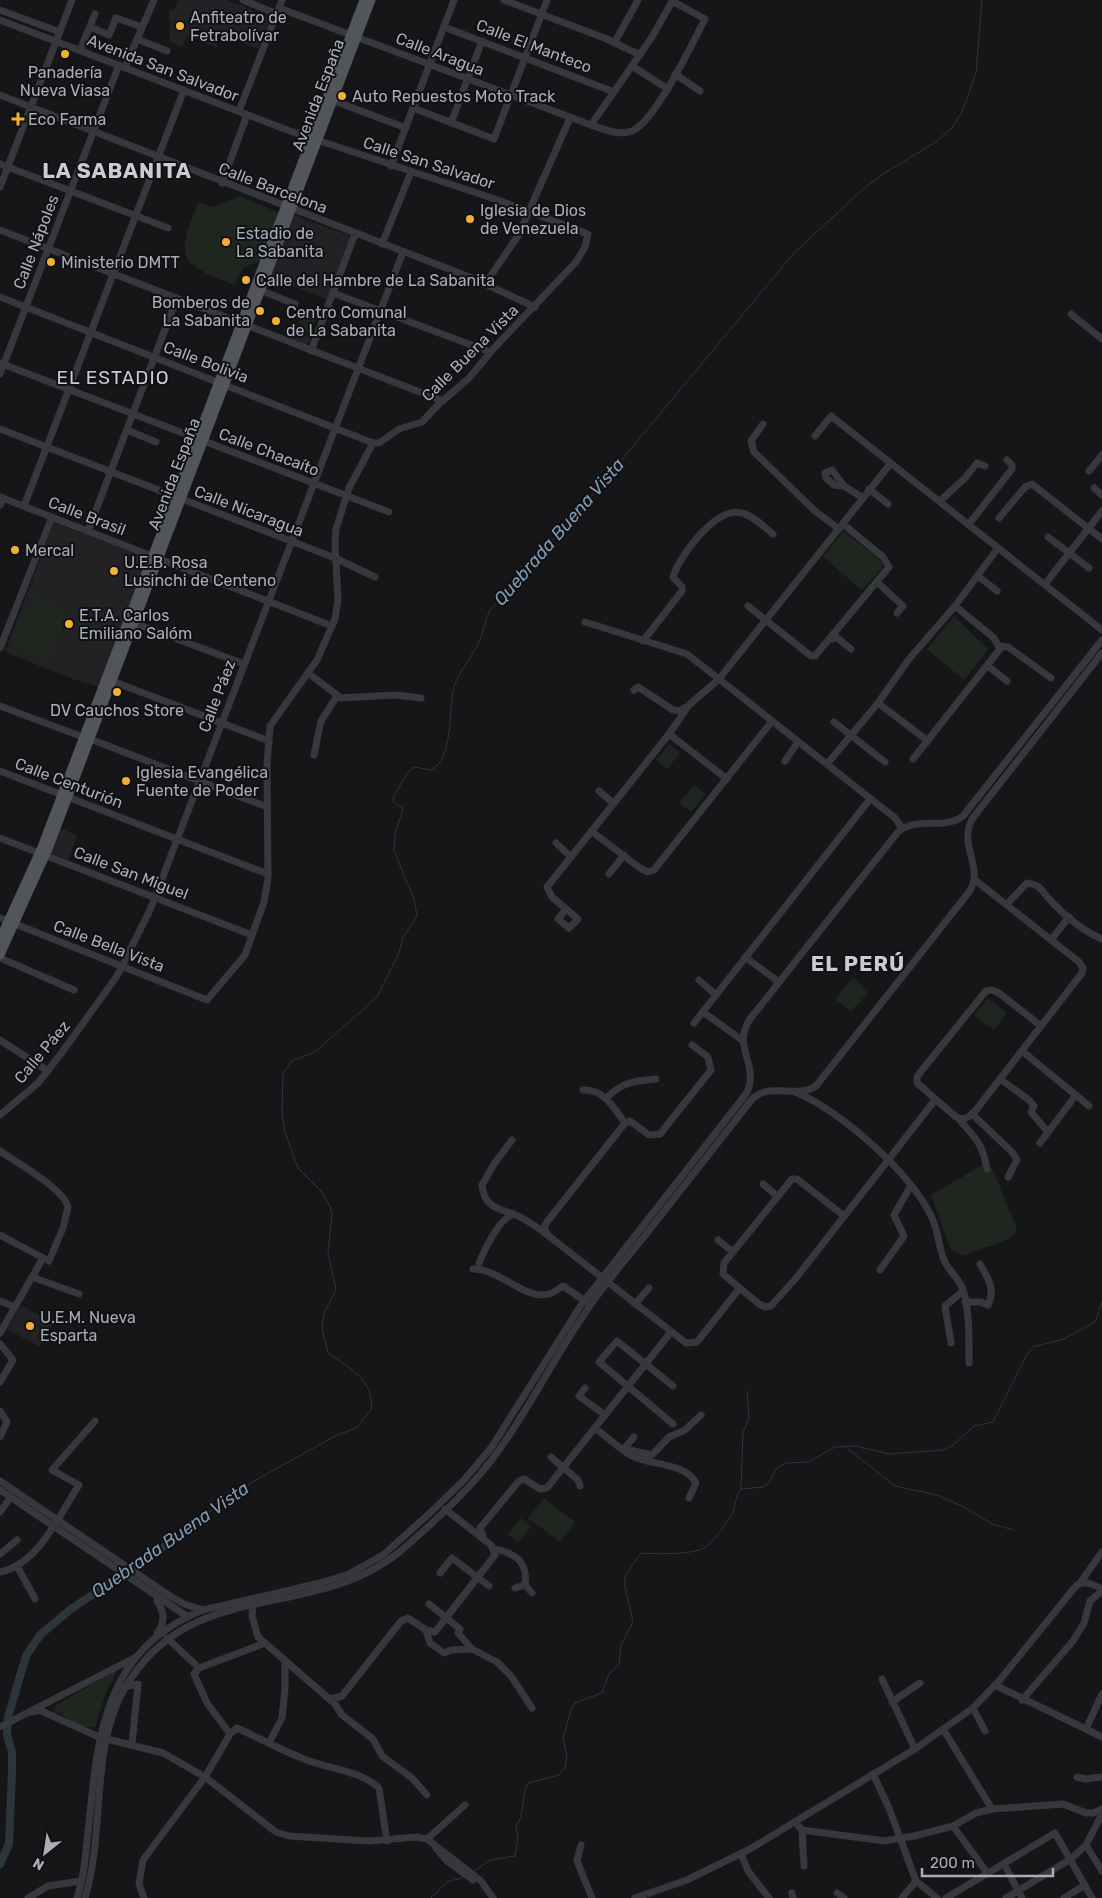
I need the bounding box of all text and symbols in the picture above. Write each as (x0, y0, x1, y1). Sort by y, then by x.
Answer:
place label: Anfiteatro de Fetrabolívar (190, 8, 287, 45)
street label: Calle El Manteco (474, 15, 594, 77)
marker: Anfiteatro de Fetrabolívar (174, 20, 186, 32)
street label: Calle Aragua (393, 28, 487, 80)
street label: Avenida San Salvador (85, 30, 241, 106)
street label: Avenida España (288, 36, 348, 154)
marker: Panadería Nueva Viasa (59, 48, 71, 60)
place label: Panadería Nueva Viasa (20, 63, 110, 100)
place label: Auto Repuestos Moto Track (352, 87, 556, 106)
marker: Auto Repuestos Moto Track (336, 90, 348, 102)
place label: Eco Farma (28, 110, 106, 129)
marker: Eco Farma (12, 113, 24, 125)
street label: Calle San Salvador (361, 133, 497, 193)
district label: LA SABANITA (42, 158, 192, 183)
street label: Calle Barcelona (216, 159, 330, 217)
street label: Calle Nápoles (9, 192, 63, 292)
place label: Iglesia de Dios de Venezuela (480, 201, 586, 238)
marker: Iglesia de Dios de Venezuela (464, 213, 476, 225)
place label: Estadio de La Sabanita (236, 224, 324, 261)
marker: Estadio de La Sabanita (220, 236, 232, 248)
place label: Ministerio DMTT (61, 253, 180, 272)
marker: Ministerio DMTT (45, 256, 57, 268)
place label: Calle del Hambre de La Sabanita (256, 271, 495, 290)
marker: Calle del Hambre de La Sabanita (240, 274, 252, 286)
place label: Bomberos de La Sabanita (152, 293, 250, 330)
street label: Calle Buena Vista (418, 301, 522, 405)
place label: Centro Comunal de La Sabanita (286, 303, 407, 340)
marker: Bomberos de La Sabanita (254, 305, 266, 317)
marker: Centro Comunal de La Sabanita (270, 315, 282, 327)
street label: Calle Bolivia (161, 337, 251, 387)
district label: EL ESTADIO (56, 366, 170, 389)
street label: Avenida España (144, 415, 204, 533)
street label: Calle Chacaíto (216, 424, 322, 480)
water label: Quebrada Buena Vista (489, 453, 629, 610)
street label: Calle Nicaragua (192, 481, 306, 541)
street label: Calle Brasil (46, 493, 128, 539)
place label: Mercal (25, 541, 74, 560)
marker: Mercal (9, 544, 21, 556)
place label: U.E.B. Rosa Lusinchi de Centeno (124, 553, 276, 590)
marker: U.E.B. Rosa Lusinchi de Centeno (108, 565, 120, 577)
place label: E.T.A. Carlos Emiliano Salóm (79, 606, 192, 643)
marker: E.T.A. Carlos Emiliano Salóm (63, 618, 75, 630)
street label: Calle Páez (194, 657, 240, 735)
marker: DV Cauchos Store (111, 686, 123, 698)
place label: DV Cauchos Store (50, 701, 184, 720)
street label: Calle Centurión (12, 754, 126, 812)
place label: Iglesia Evangélica Fuente de Poder (136, 763, 268, 800)
marker: Iglesia Evangélica Fuente de Poder (120, 775, 132, 787)
street label: Calle San Miguel (71, 842, 191, 904)
street label: Calle Bella Vista (51, 916, 167, 976)
district label: EL PERÚ (811, 951, 905, 976)
street label: Calle Páez (10, 1017, 74, 1087)
place label: U.E.M. Nueva Esparta (40, 1308, 136, 1345)
marker: U.E.M. Nueva Esparta (24, 1320, 36, 1332)
water label: Quebrada Buena Vista (87, 1477, 254, 1603)
north arrow (20, 1828, 70, 1878)
scale bar (922, 1846, 1053, 1878)
text: N (30, 1854, 47, 1874)
text: 200 m (930, 1854, 975, 1872)

